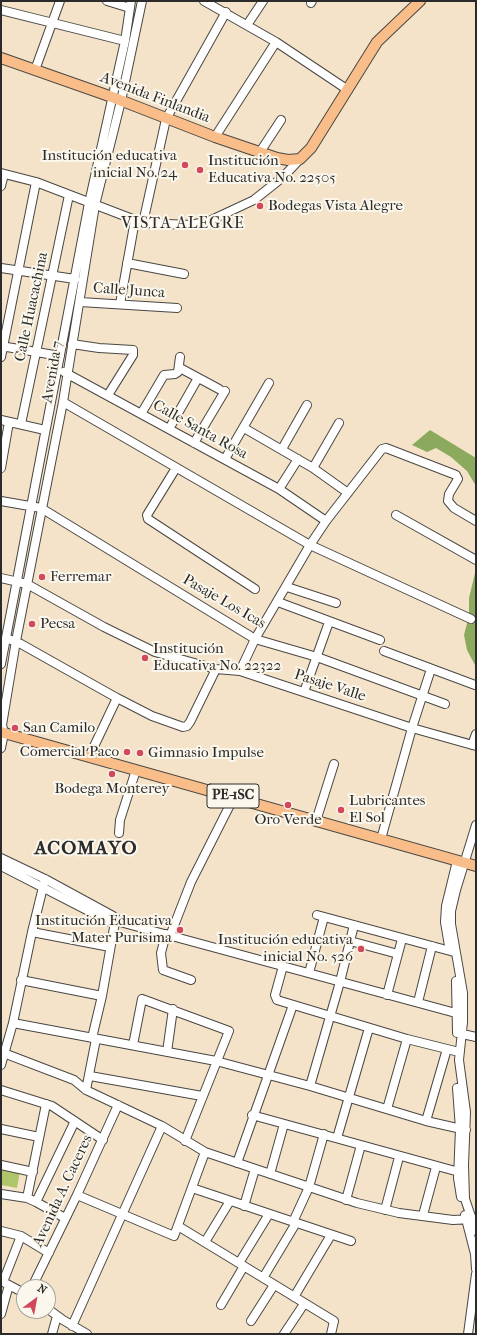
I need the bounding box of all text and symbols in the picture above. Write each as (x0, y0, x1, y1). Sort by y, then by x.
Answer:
street label: Avenida Finlandia (98, 69, 212, 127)
place label: Institución educativa inicial No. 24 (42, 147, 177, 182)
place label: Institución Educativa No. 22505 (208, 152, 336, 187)
marker: Institución educativa inicial No. 24 (180, 160, 190, 170)
marker: Institución Educativa No. 22505 (195, 165, 205, 175)
place label: Bodegas Vista Alegre (268, 197, 403, 215)
marker: Bodegas Vista Alegre (255, 201, 265, 211)
district label: VISTA ALEGRE (121, 214, 245, 234)
street label: Calle Huacachina (12, 251, 52, 363)
street label: Calle Junca (92, 280, 166, 302)
street label: Avenida 7 (39, 340, 67, 404)
street label: Calle Santa Rosa (150, 397, 250, 463)
place label: Ferremar (50, 568, 111, 586)
street label: Pasaje Los Icas (179, 571, 269, 633)
marker: Ferremar (37, 572, 47, 582)
place label: Pecsa (40, 615, 75, 633)
marker: Pecsa (27, 619, 37, 629)
place label: Institución Educativa No. 22322 (153, 640, 281, 675)
marker: Institución Educativa No. 22322 (140, 653, 150, 663)
street label: Pasaje Valle (292, 666, 368, 706)
place label: San Camilo (23, 719, 95, 737)
marker: San Camilo (10, 723, 20, 733)
place label: Comercial Paco (20, 743, 119, 761)
place label: Gimnasio Impulse (148, 744, 264, 762)
marker: Comercial Paco (122, 747, 132, 757)
marker: Gimnasio Impulse (135, 748, 145, 758)
marker: Bodega Monterey (107, 769, 117, 779)
place label: Bodega Monterey (54, 780, 170, 798)
road number: PE-1SC (207, 784, 259, 808)
place label: Lubricantes El Sol (349, 792, 425, 827)
marker: Oro Verde (283, 800, 293, 810)
marker: Lubricantes El Sol (336, 805, 346, 815)
place label: Oro Verde (254, 811, 322, 829)
district label: ACOMAYO (34, 838, 138, 860)
place label: Institución Educativa Mater Purisima (35, 912, 172, 947)
marker: Institución Educativa Mater Purisima (175, 925, 185, 935)
place label: Institución educativa inicial No. 526 (218, 931, 353, 966)
marker: Institución educativa inicial No. 526 (356, 944, 366, 954)
street label: Avenida A. Caceres (29, 1132, 97, 1250)
north arrow (16, 1279, 56, 1319)
text: N (35, 1282, 49, 1297)

